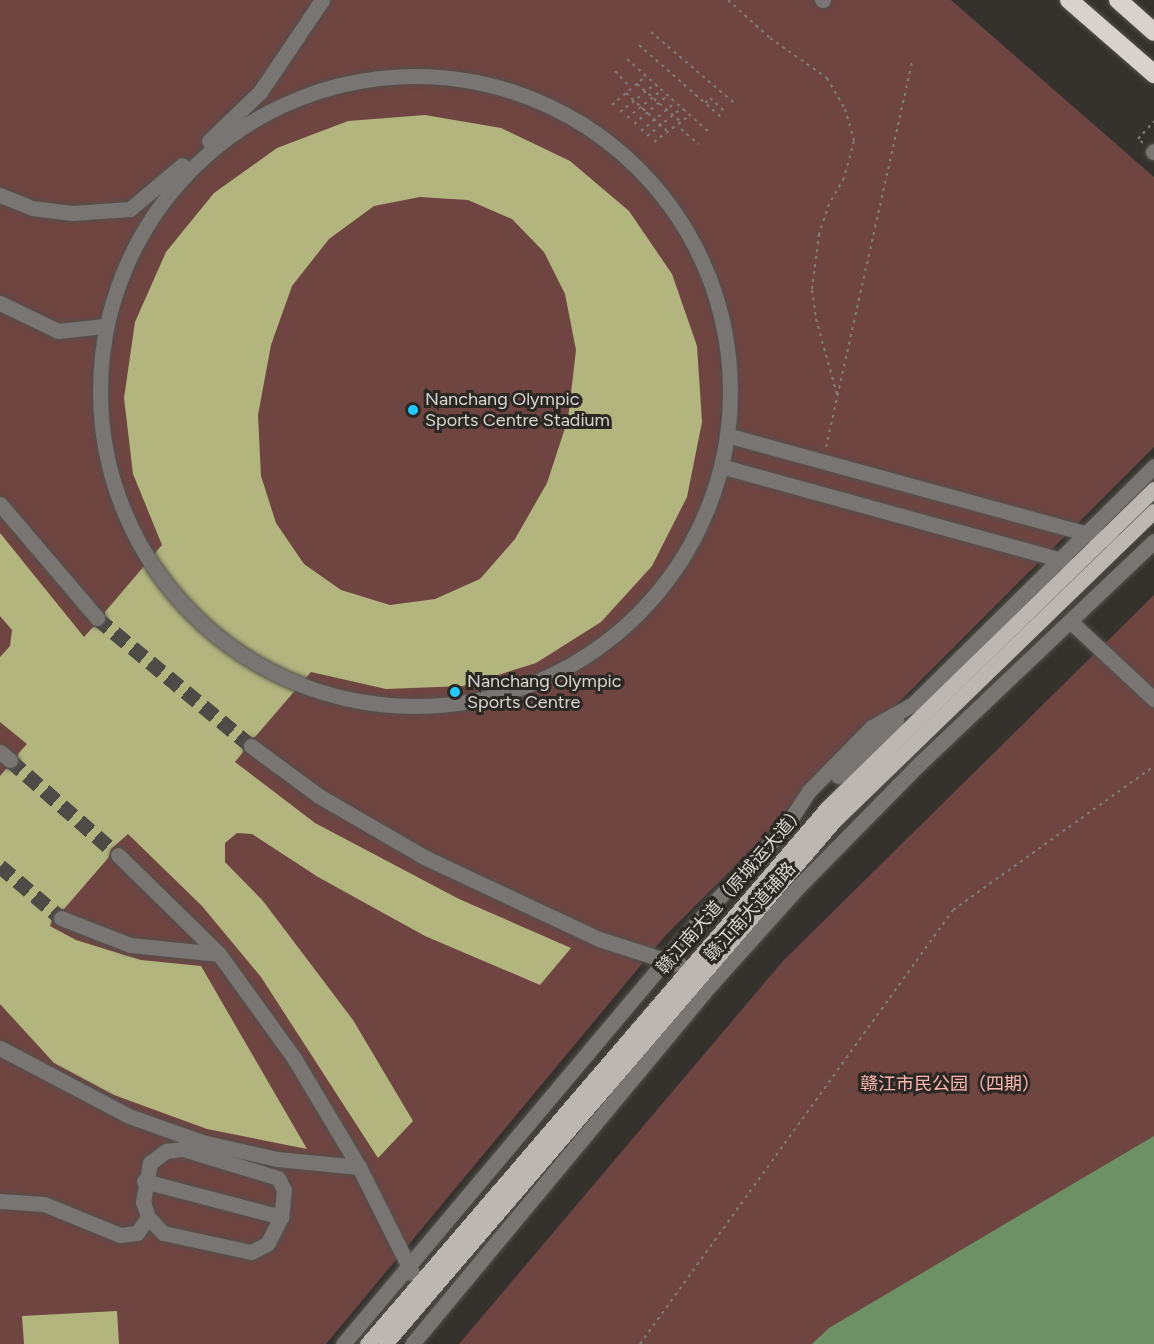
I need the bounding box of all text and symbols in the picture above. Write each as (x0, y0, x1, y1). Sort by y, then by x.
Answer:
place label: Nanchang Olympic Sports Centre Stadium (425, 389, 610, 432)
marker: Nanchang Olympic Sports Centre Stadium (406, 403, 420, 417)
place label: Nanchang Olympic Sports Centre (467, 671, 621, 714)
marker: Nanchang Olympic Sports Centre (448, 685, 462, 699)
street label: 赣江南大道（原城运大道） (652, 801, 810, 979)
street label: 赣江南大道辅路 (700, 858, 800, 966)
park label: 赣江市民公园（四期） (860, 1073, 1040, 1095)

